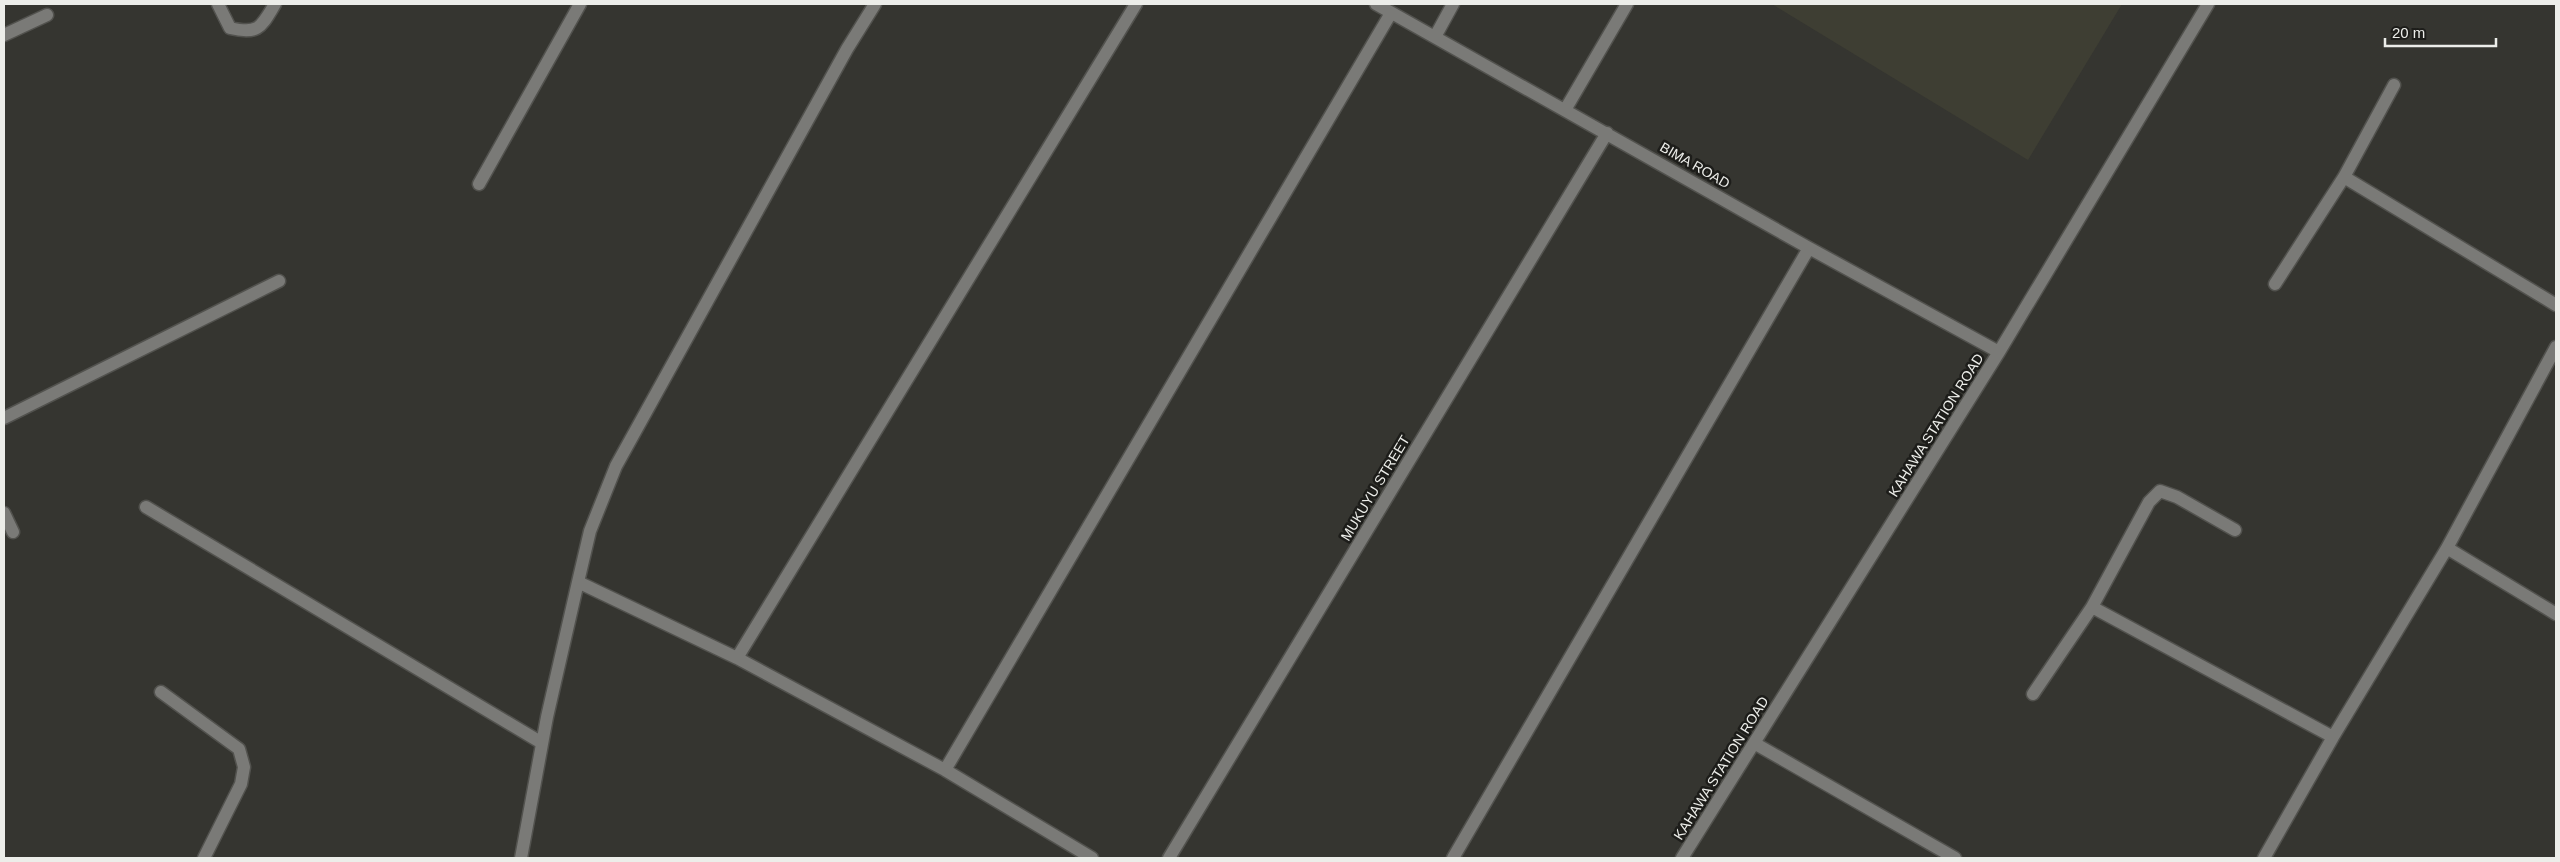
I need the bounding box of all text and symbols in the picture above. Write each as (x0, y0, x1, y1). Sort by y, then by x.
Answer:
scale bar (2385, 15, 2496, 47)
text: 20 m (2392, 24, 2425, 41)
street label: BIMA ROAD (1657, 139, 1733, 191)
street label: KAHAWA STATION ROAD (1885, 351, 1987, 499)
street label: MUKUYU STREET (1337, 432, 1413, 543)
street label: KAHAWA STATION ROAD (1670, 694, 1772, 842)

